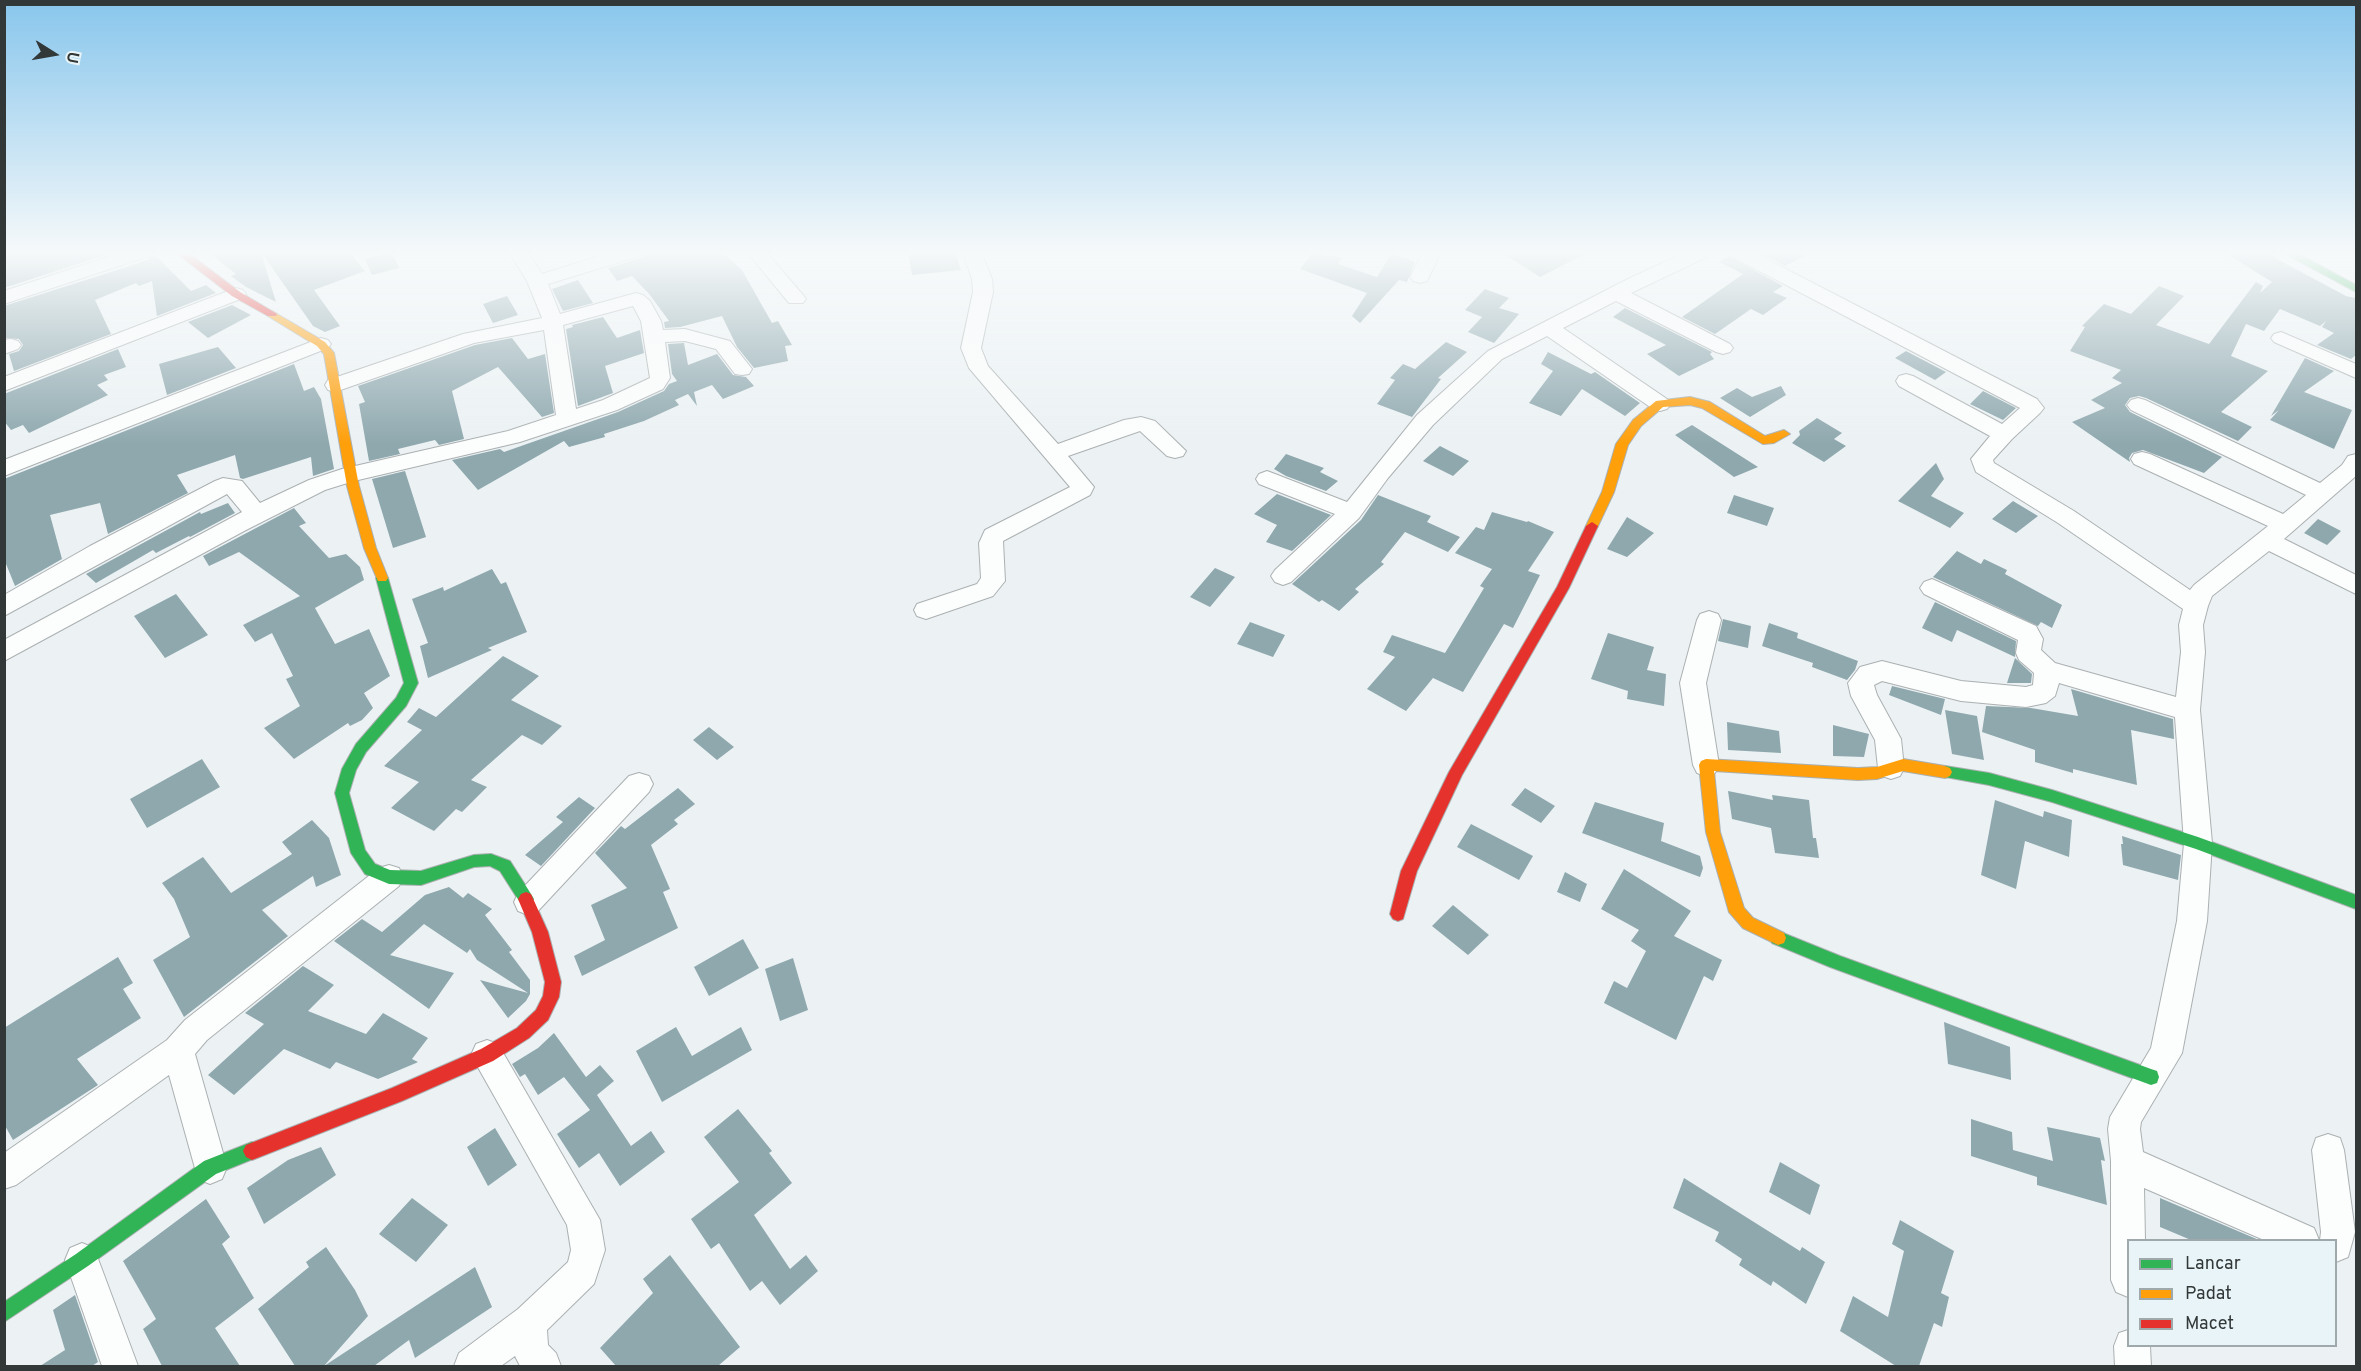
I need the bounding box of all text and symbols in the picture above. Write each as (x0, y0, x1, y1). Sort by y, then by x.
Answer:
north arrow (24, 24, 84, 84)
text: U (61, 50, 83, 65)
legend (2127, 1239, 2337, 1347)
text: Lancar (2185, 1253, 2241, 1276)
text: Padat (2185, 1283, 2232, 1306)
text: Macet (2185, 1313, 2234, 1336)

